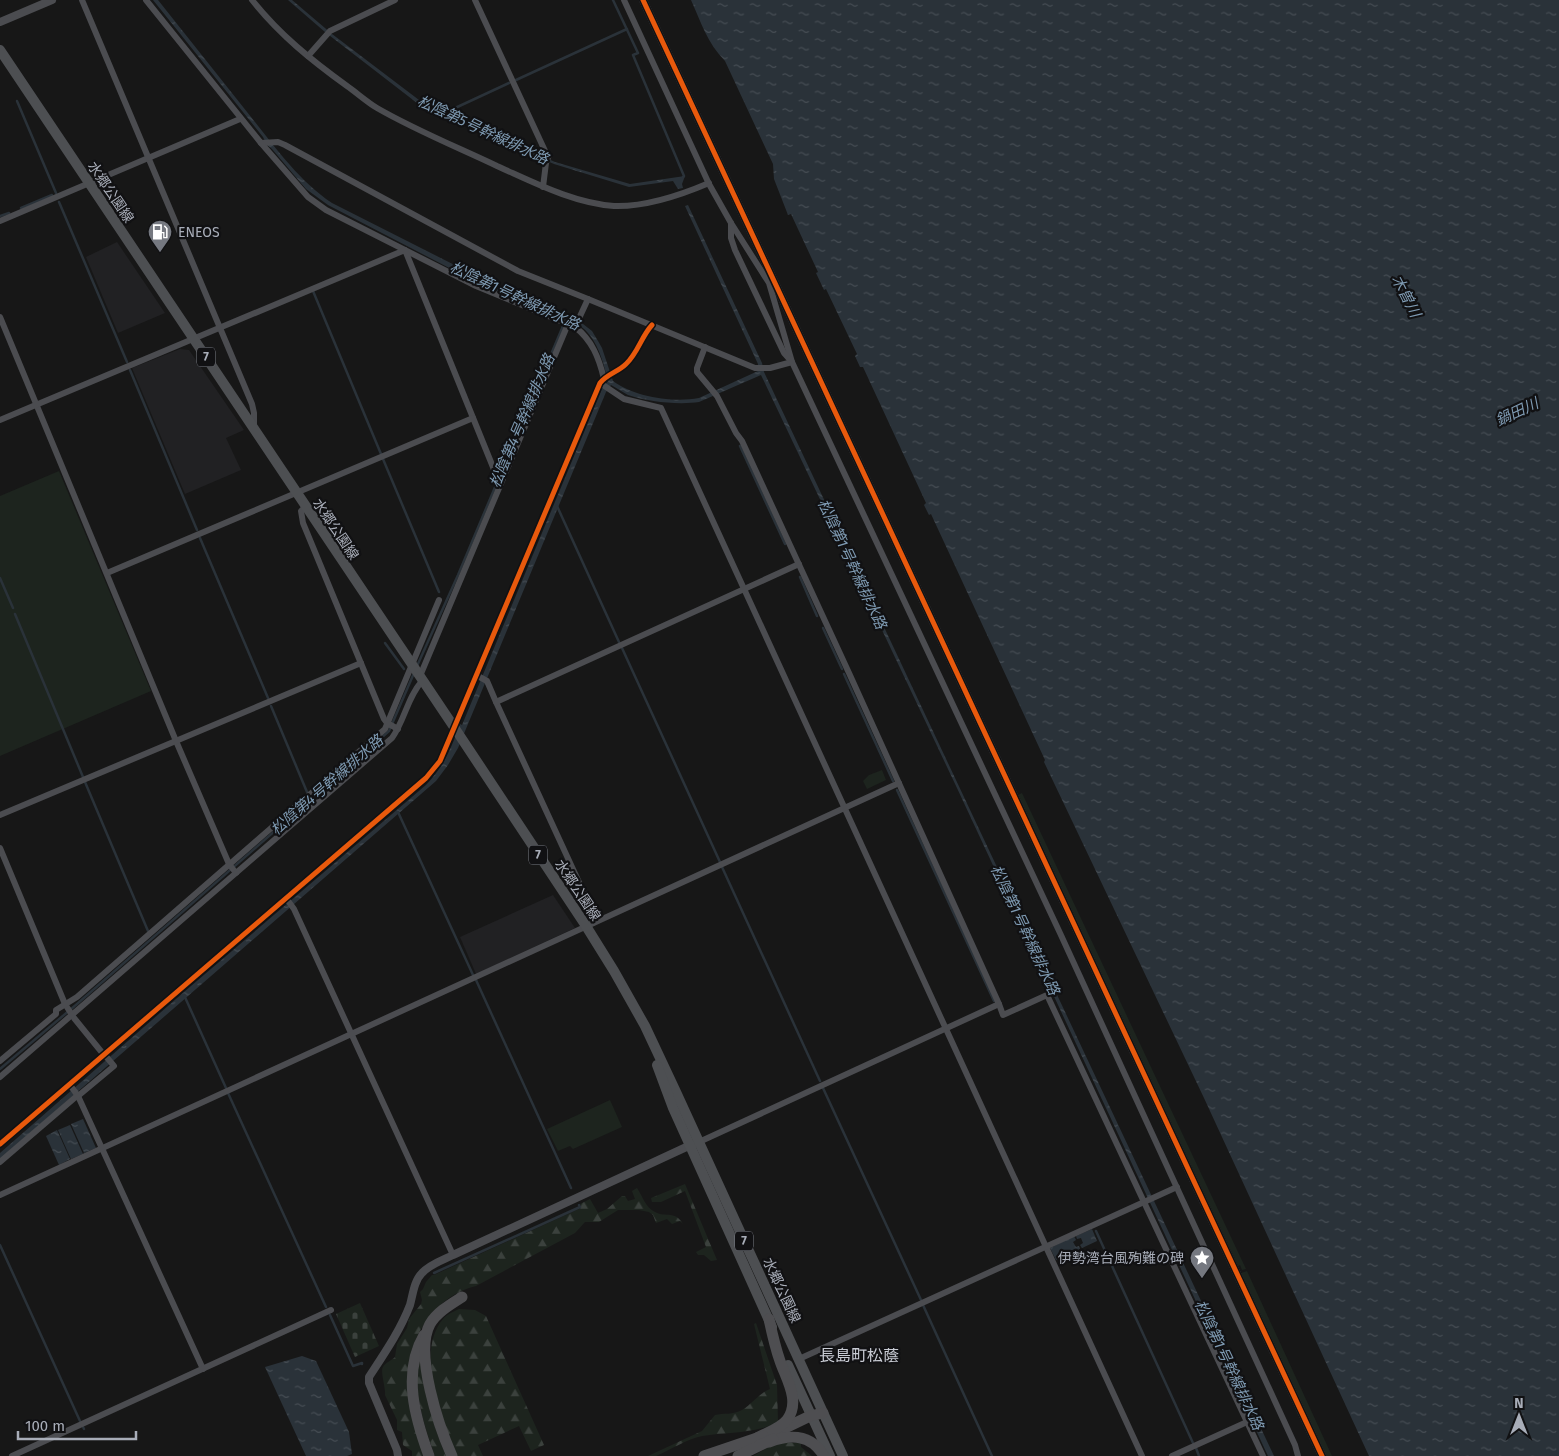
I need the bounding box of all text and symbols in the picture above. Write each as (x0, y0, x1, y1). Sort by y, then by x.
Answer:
water label: 松陰第5号幹線排水路 (415, 92, 553, 169)
street label: 水郷公園線 (84, 159, 137, 226)
fuel station icon: ENEOS (147, 219, 173, 253)
place label: ENEOS (178, 224, 220, 241)
water label: 松陰第1号幹線排水路 (447, 258, 585, 335)
water label: 木曽川 (1388, 272, 1425, 322)
road number: 7 (197, 348, 215, 367)
water label: 松陰第4号幹線排水路 (486, 350, 559, 490)
water label: 鍋田川 (1493, 393, 1543, 430)
street label: 水郷公園線 (309, 496, 362, 563)
water label: 松陰第1号幹線排水路 (814, 496, 891, 634)
water label: 松陰第4号幹線排水路 (267, 730, 388, 839)
road number: 7 (529, 846, 547, 864)
street label: 水郷公園線 (551, 857, 604, 924)
water label: 松陰第1号幹線排水路 (987, 862, 1064, 1000)
road number: 7 (735, 1232, 753, 1250)
place icon: 伊勢湾台風殉難の碑 (1189, 1245, 1215, 1279)
place label: 伊勢湾台風殉難の碑 (1058, 1250, 1184, 1267)
street label: 水郷公園線 (759, 1255, 804, 1326)
water label: 松陰第1号幹線排水路 (1191, 1297, 1268, 1435)
district label: 長島町松蔭 (819, 1346, 899, 1365)
north arrow (1494, 1391, 1544, 1441)
text: N (1514, 1395, 1524, 1412)
scale bar (18, 1408, 135, 1440)
text: 100 m (25, 1417, 65, 1435)

